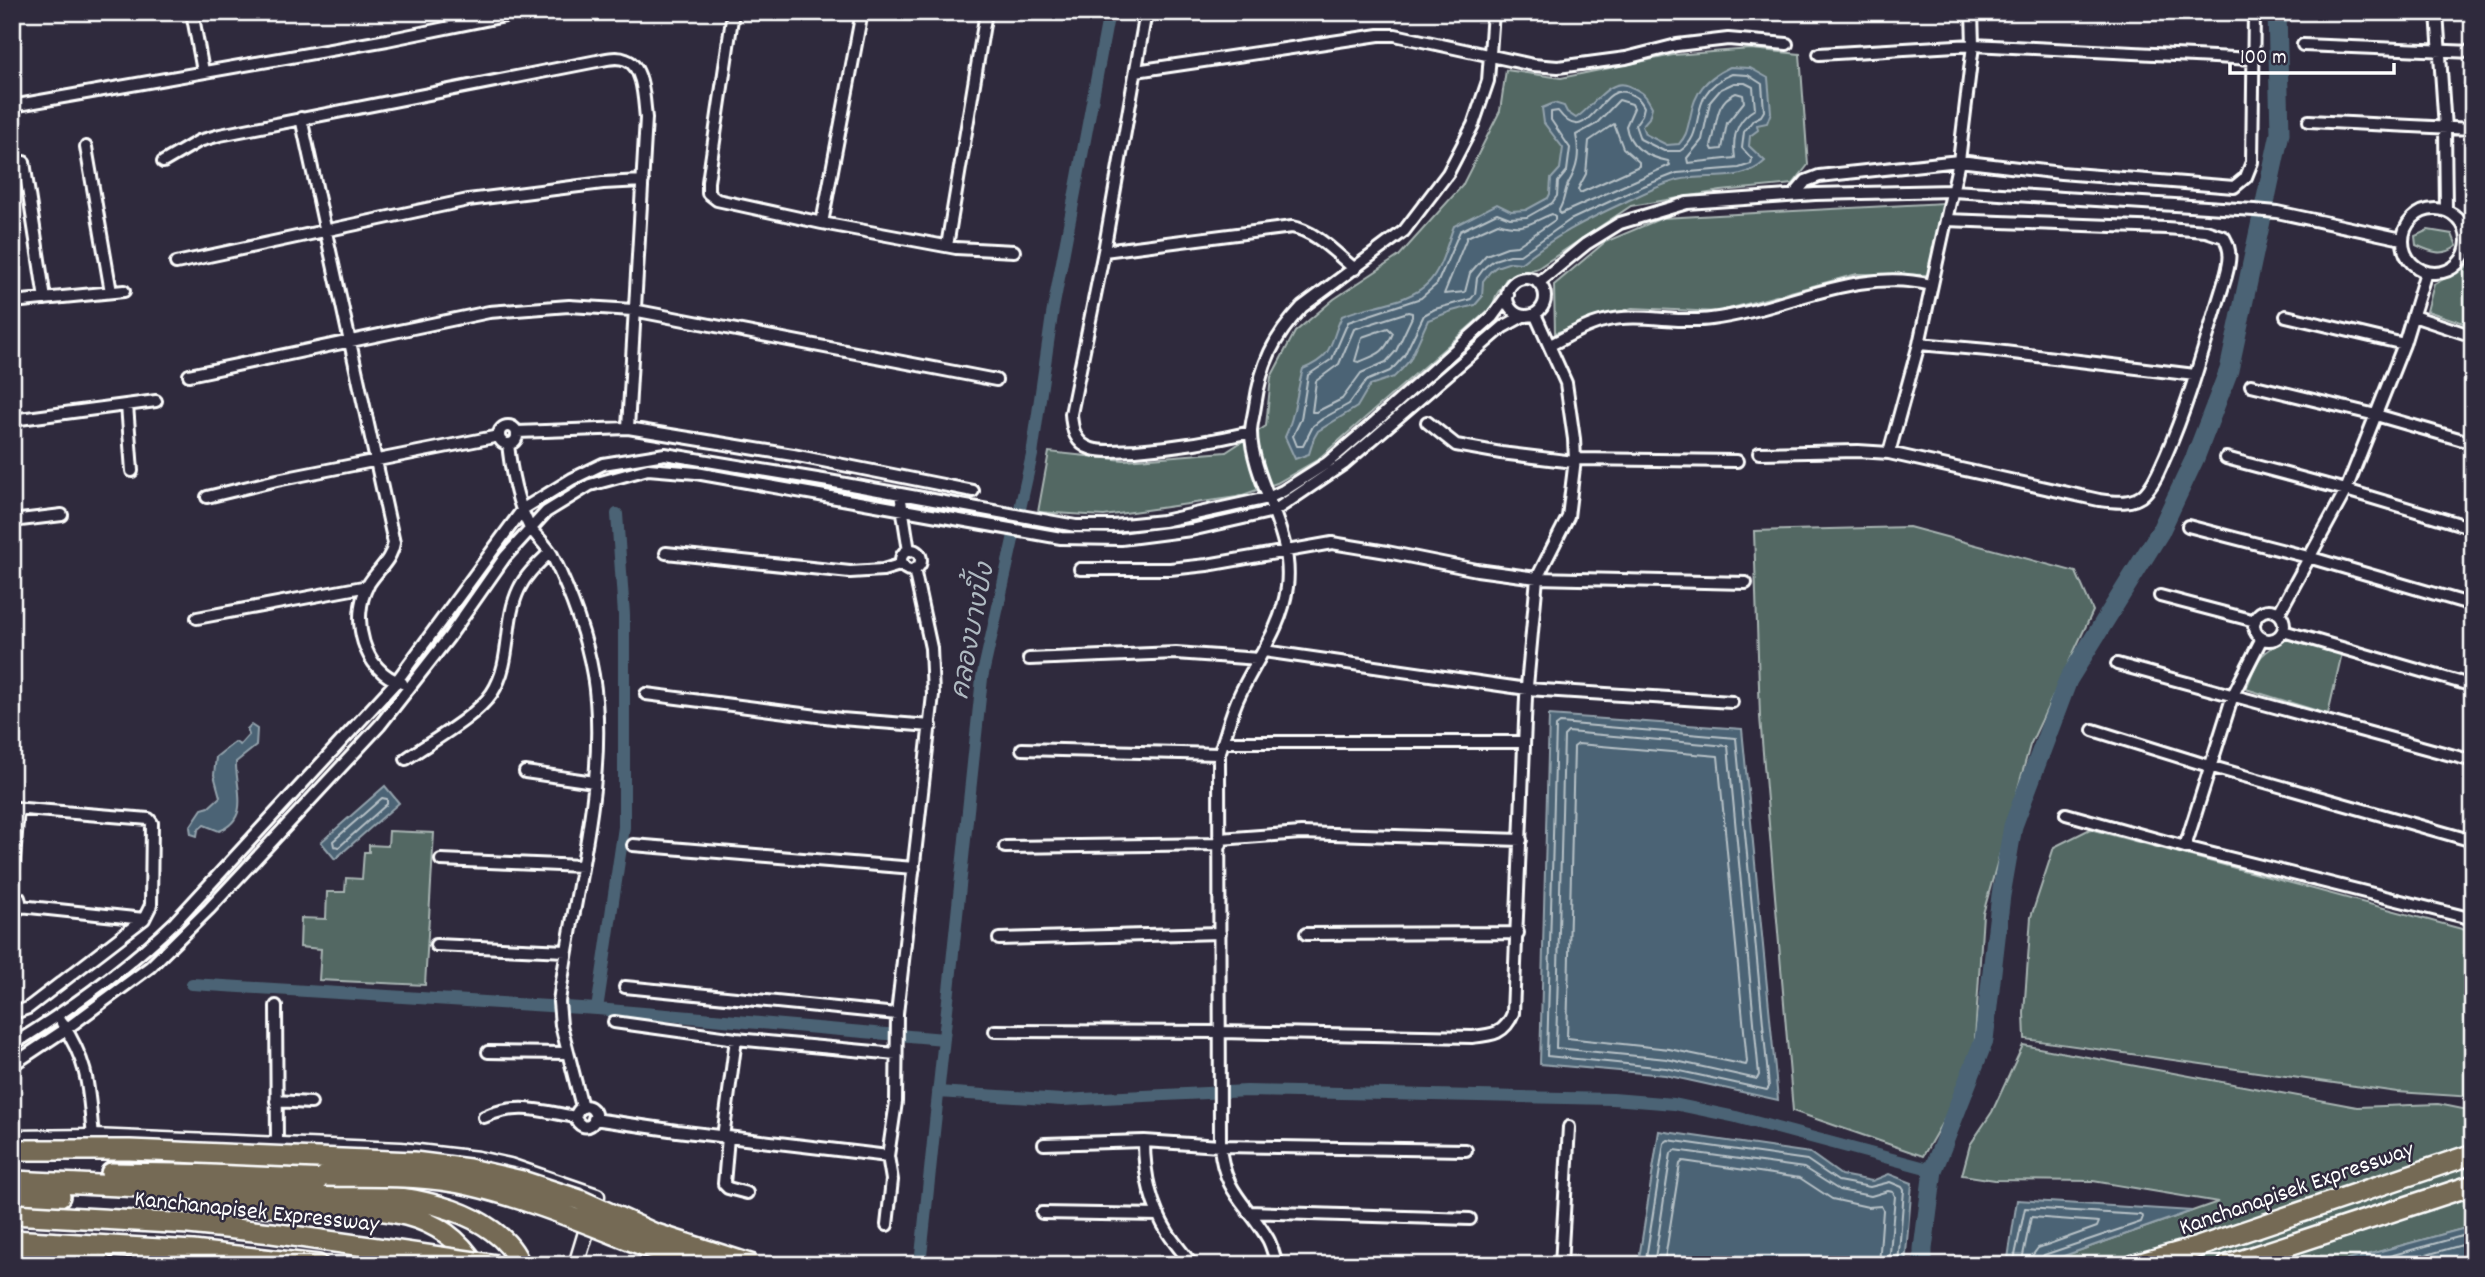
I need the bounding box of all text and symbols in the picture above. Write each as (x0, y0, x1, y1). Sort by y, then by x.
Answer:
scale bar (2230, 32, 2394, 76)
text: 100 m (2240, 44, 2287, 74)
water label: คลองบางปิ้ง (935, 558, 1006, 703)
street label: Kanchanapisek Expressway (2175, 1133, 2420, 1246)
street label: Kanchanapisek Expressway (133, 1183, 382, 1243)

